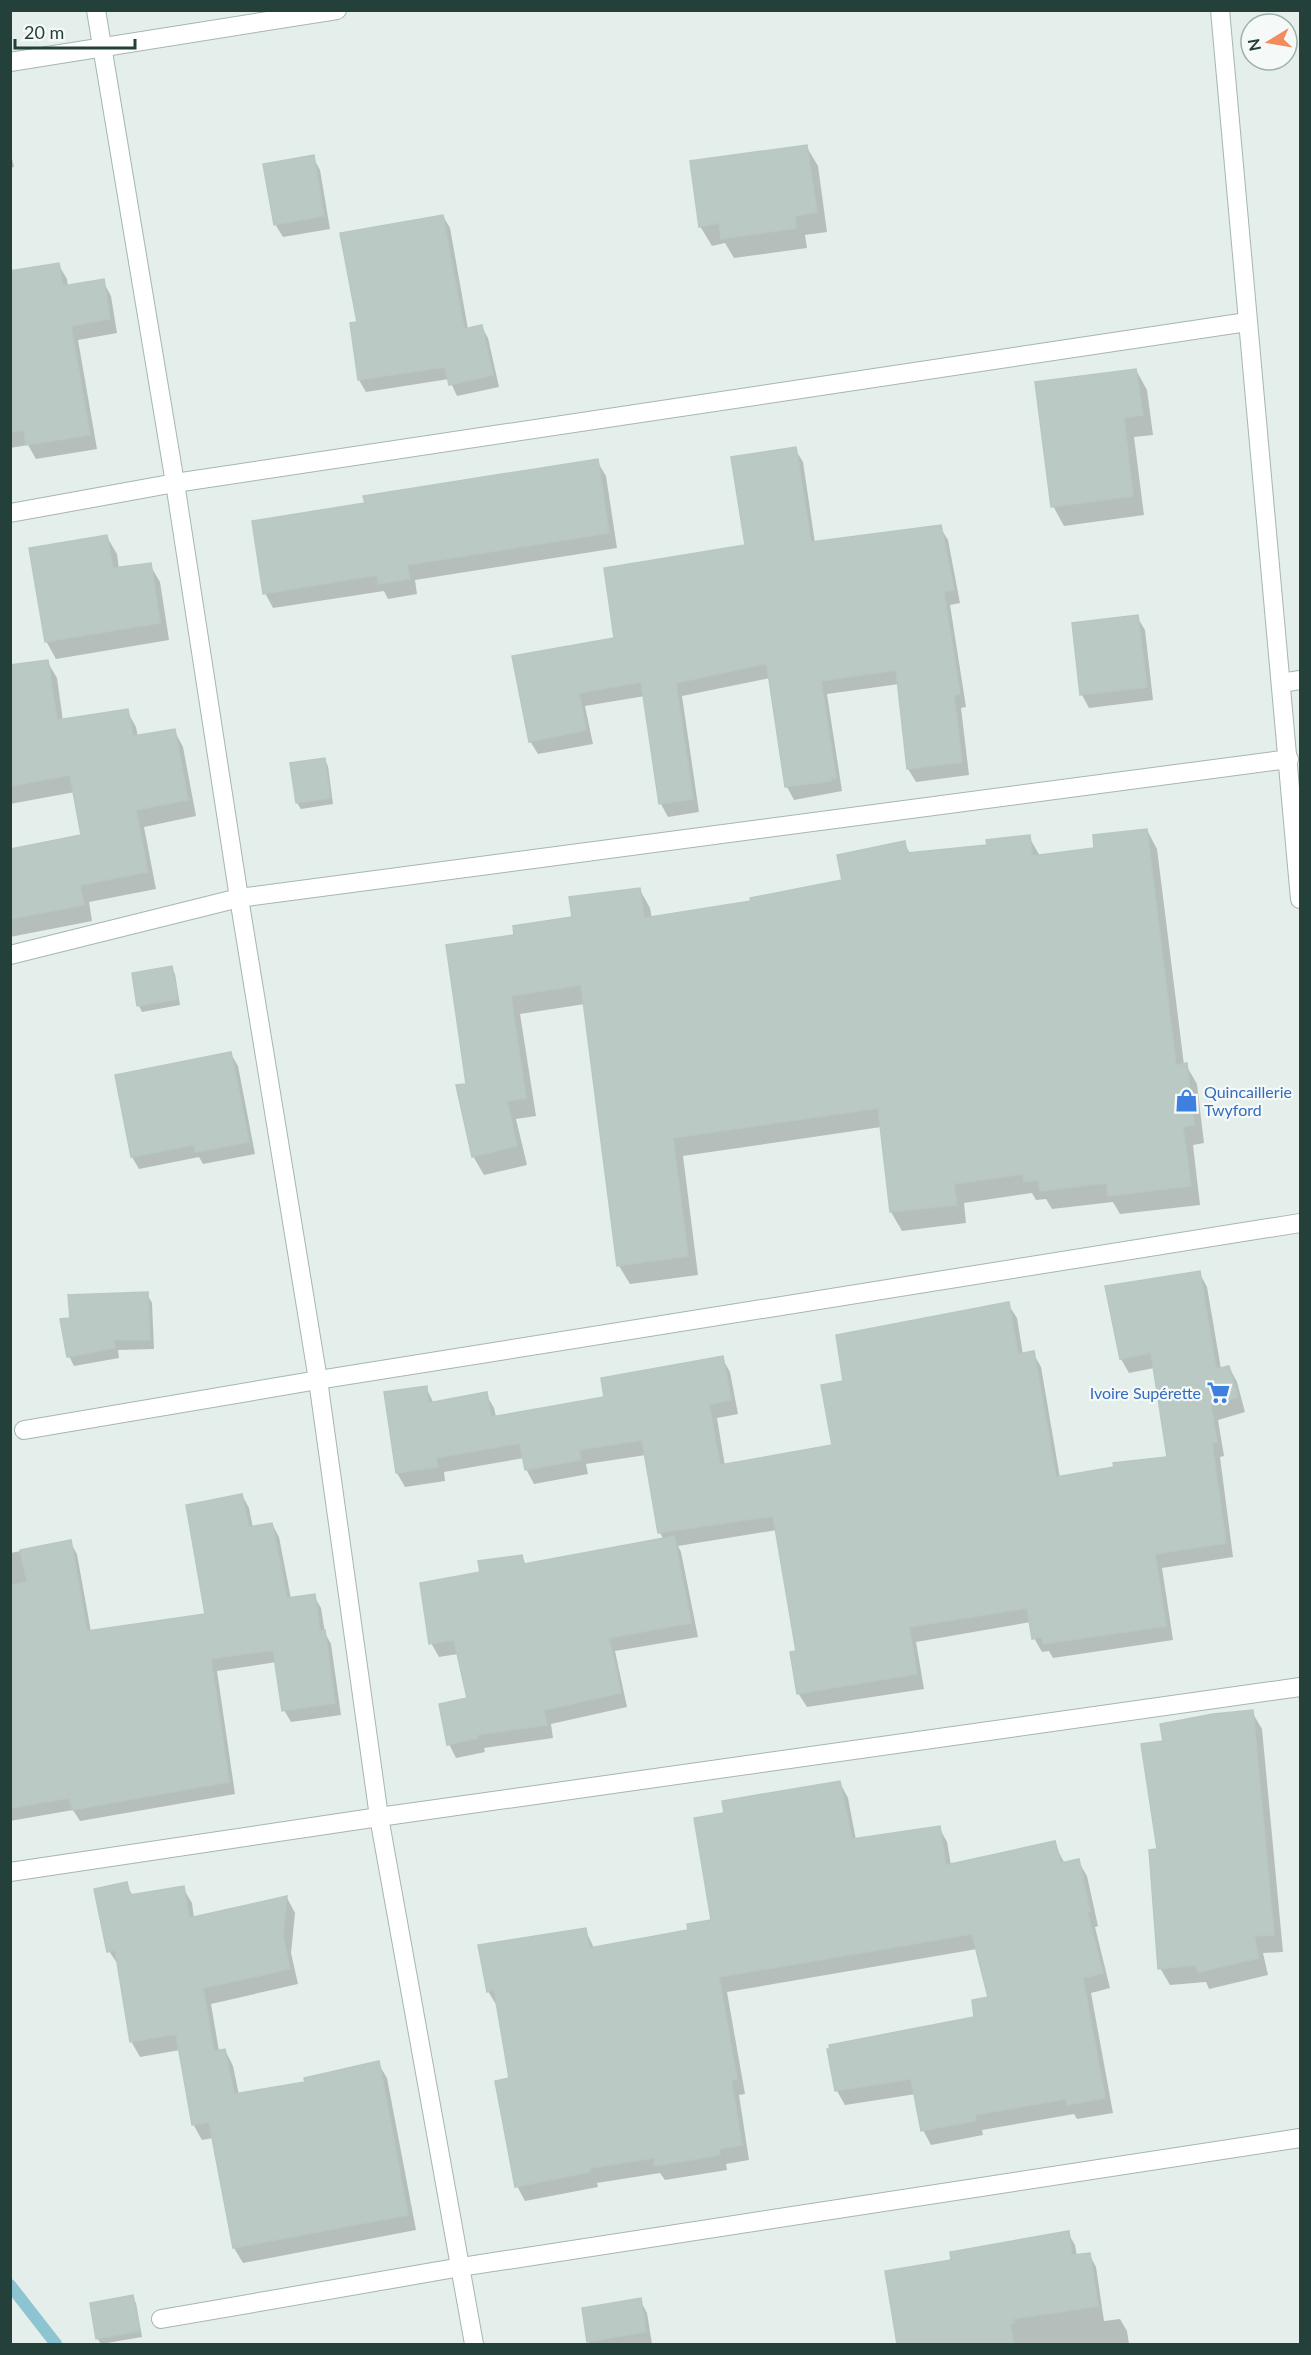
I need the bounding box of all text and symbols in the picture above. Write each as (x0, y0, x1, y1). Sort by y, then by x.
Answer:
scale bar (15, 12, 135, 50)
north arrow (1239, 12, 1299, 72)
text: 20 m (24, 21, 64, 43)
text: N (1243, 37, 1264, 53)
place label: Quincaillerie Twyford (1204, 1082, 1292, 1119)
shop icon: Quincaillerie Twyford (1173, 1088, 1199, 1114)
supermarket icon: Ivoire Supérette (1206, 1380, 1232, 1406)
place label: Ivoire Supérette (1090, 1383, 1201, 1402)

